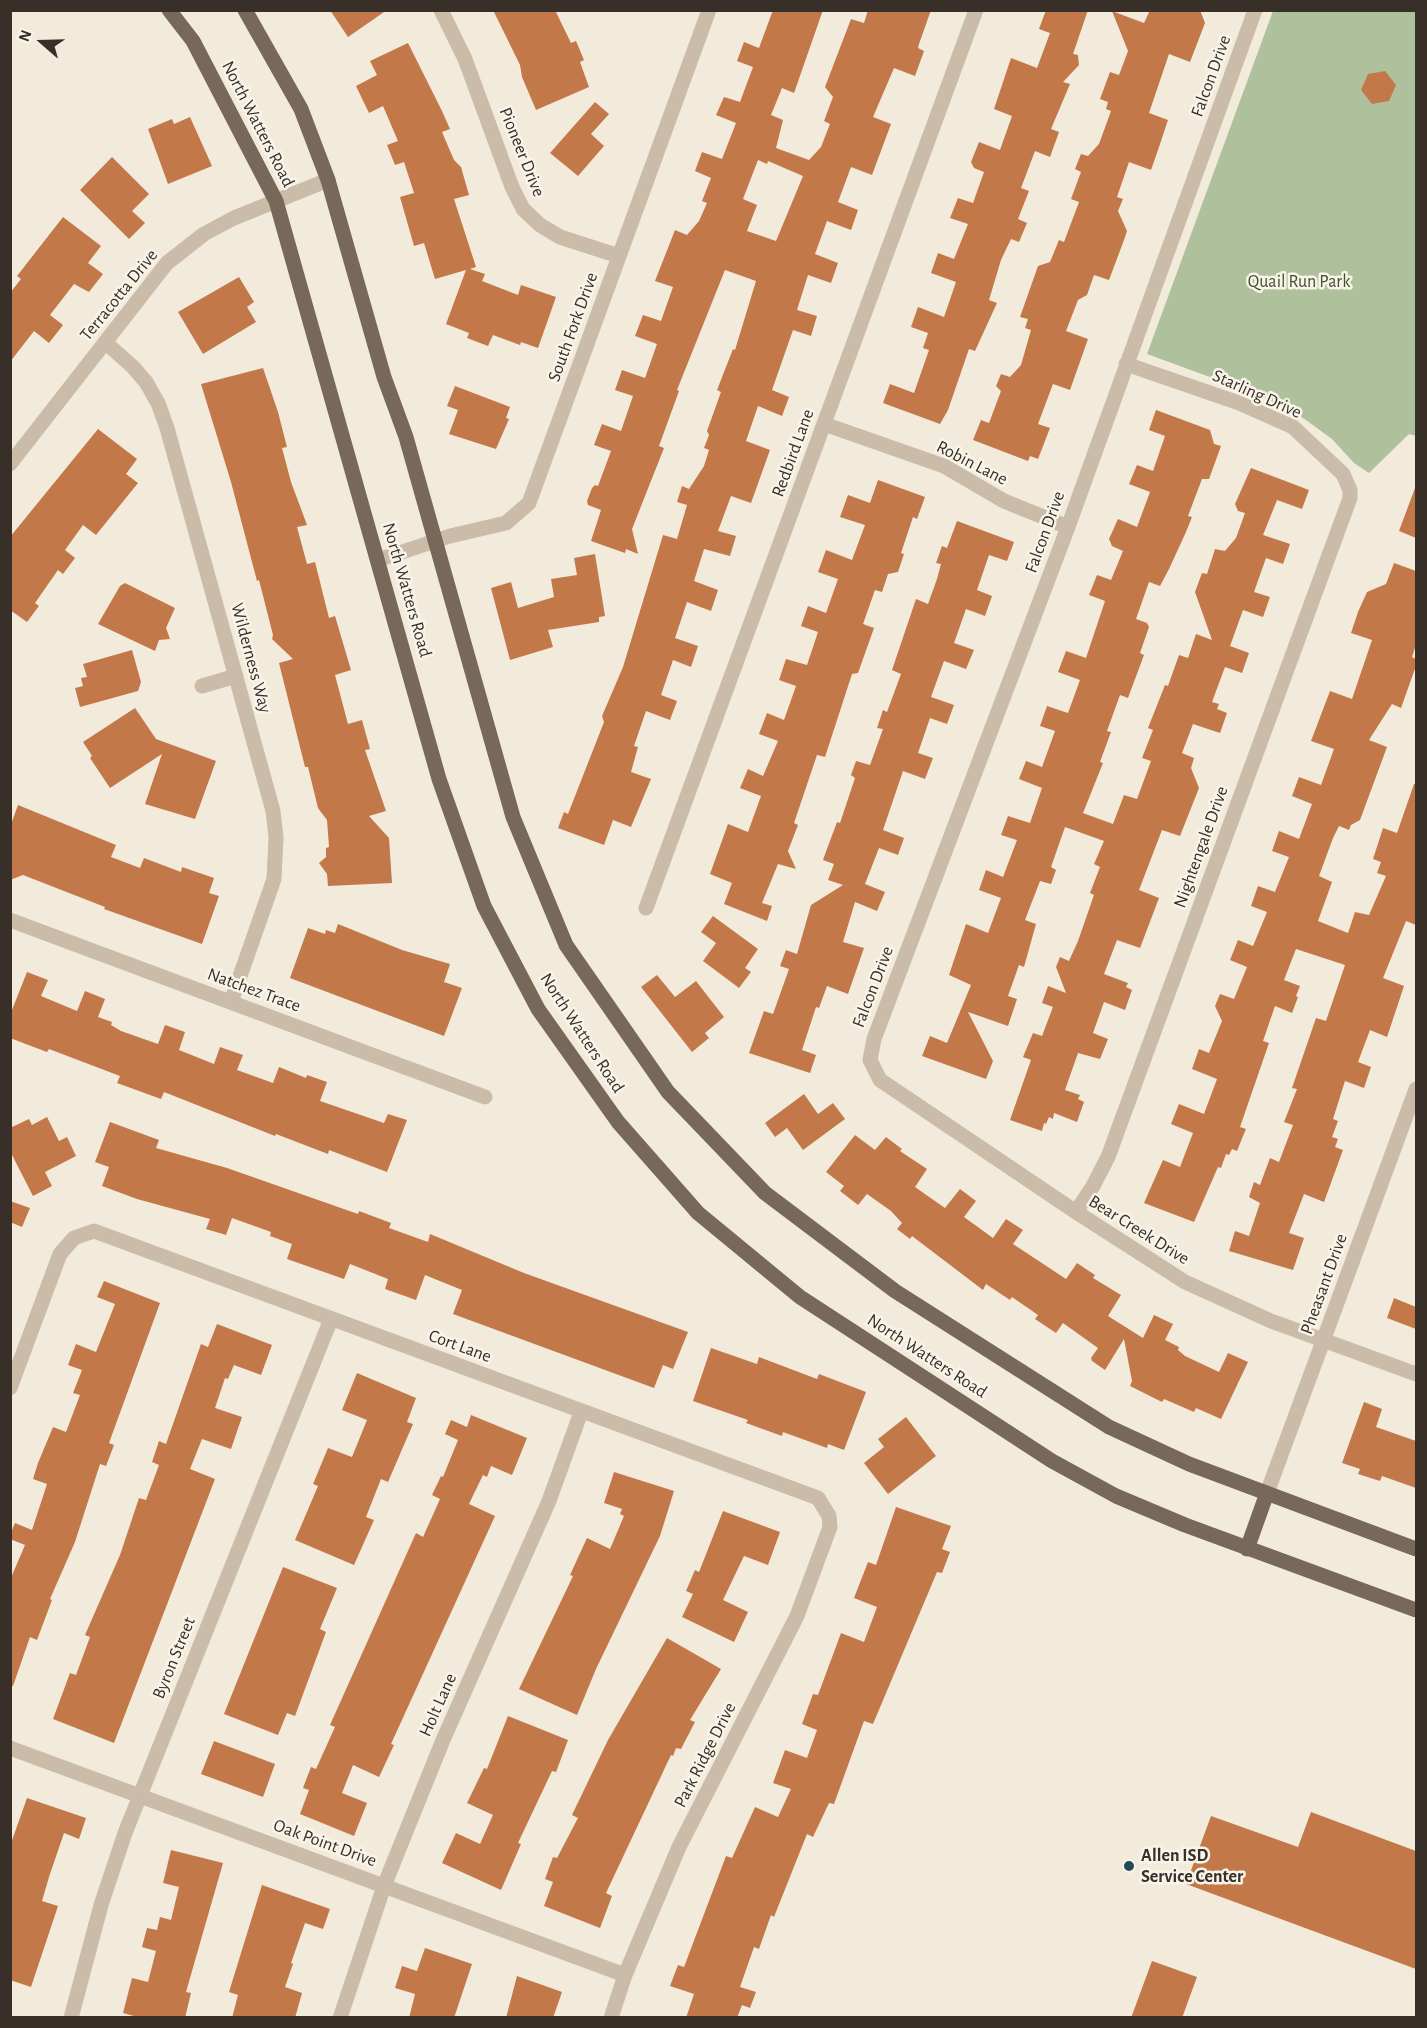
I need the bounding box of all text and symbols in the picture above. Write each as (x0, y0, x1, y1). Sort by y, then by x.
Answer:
north arrow (12, 12, 72, 72)
text: N (16, 28, 35, 44)
street label: Falcon Drive (1186, 32, 1236, 120)
street label: North Watters Road (217, 57, 299, 191)
street label: Pioneer Drive (494, 104, 550, 200)
street label: Terracotta Drive (75, 245, 163, 345)
street label: South Fork Drive (543, 270, 603, 384)
park label: Quail Run Park (1248, 271, 1350, 293)
street label: Starling Drive (1209, 365, 1305, 423)
street label: Redbird Lane (767, 406, 819, 500)
street label: Robin Lane (933, 436, 1011, 490)
street label: Falcon Drive (1020, 488, 1070, 576)
street label: North Watters Road (378, 520, 436, 660)
street label: Wilderness Way (226, 601, 276, 715)
street label: Nightengale Drive (1169, 783, 1233, 911)
street label: Falcon Drive (848, 943, 898, 1031)
street label: Natchez Trace (204, 963, 304, 1017)
street label: North Watters Road (535, 969, 629, 1097)
street label: Bear Creek Drive (1085, 1190, 1193, 1270)
street label: Pheasant Drive (1296, 1231, 1352, 1337)
street label: North Watters Road (863, 1309, 991, 1403)
street label: Cort Lane (426, 1325, 494, 1367)
street label: Byron Street (148, 1614, 200, 1702)
street label: Holt Lane (414, 1670, 462, 1740)
street label: Park Ridge Drive (669, 1699, 741, 1811)
street label: Oak Point Drive (270, 1814, 380, 1872)
place label: Allen ISD Service Center (1141, 1845, 1243, 1888)
marker: Allen ISD Service Center (1122, 1859, 1136, 1873)

